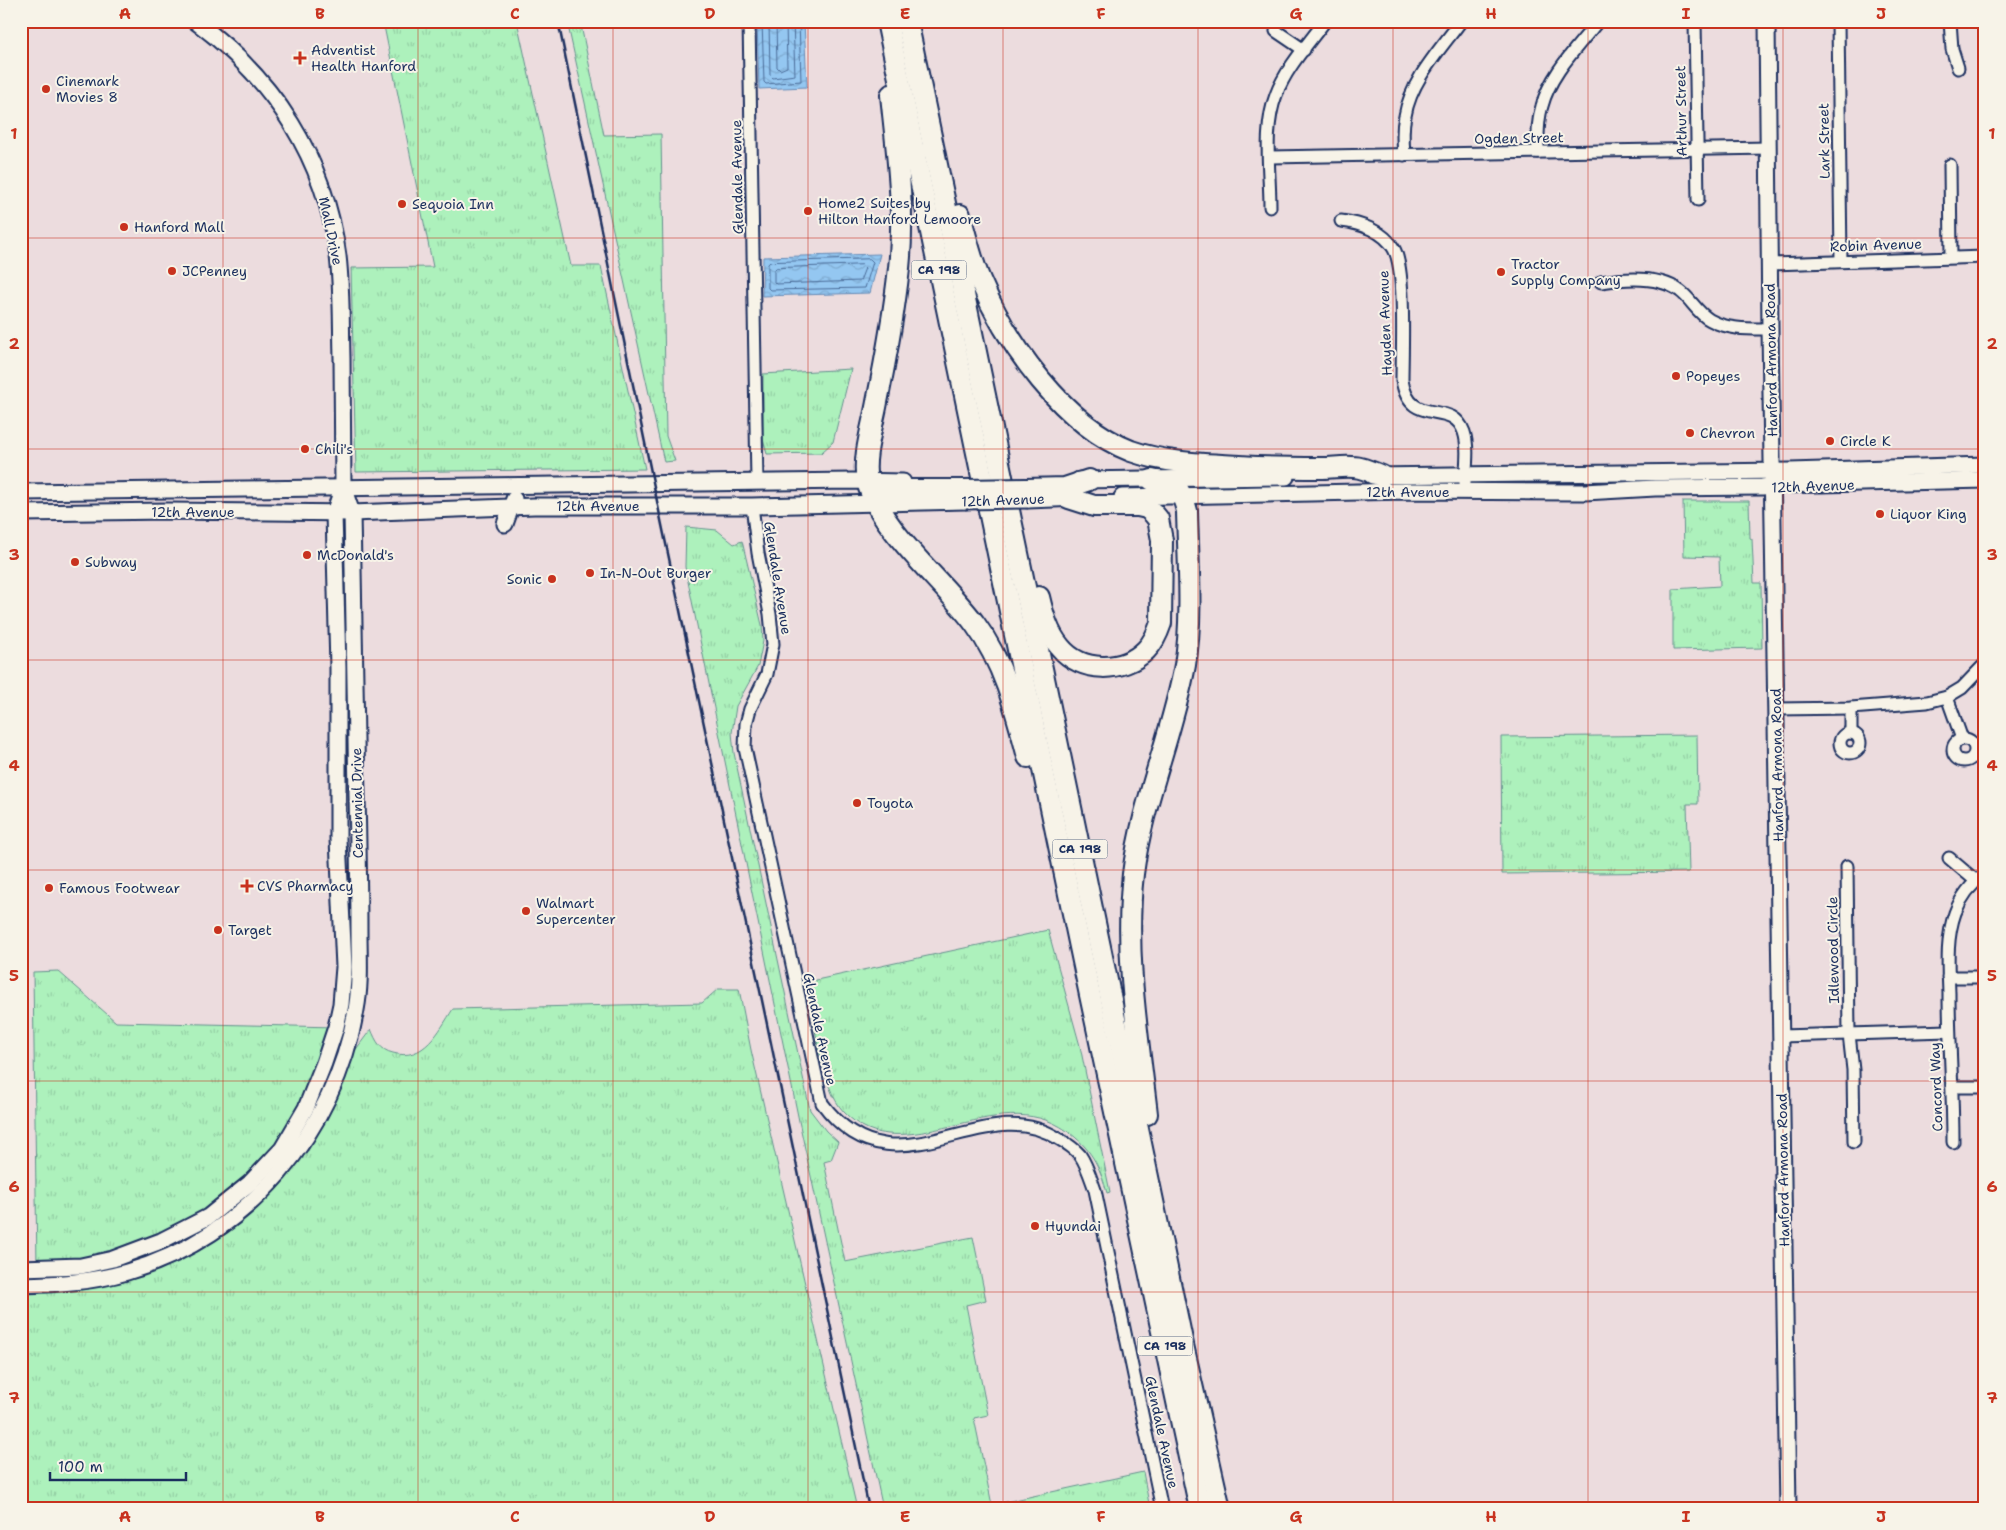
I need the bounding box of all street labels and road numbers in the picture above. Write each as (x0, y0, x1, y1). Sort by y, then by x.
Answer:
street label: Arthur Street (1671, 65, 1691, 157)
street label: Lark Street (1814, 103, 1834, 179)
street label: Glendale Avenue (727, 119, 747, 234)
street label: Ogden Street (1474, 128, 1564, 148)
street label: Mall Drive (315, 195, 347, 267)
street label: Robin Avenue (1830, 234, 1922, 256)
road number: CA 198 (912, 260, 966, 280)
street label: Hayden Avenue (1374, 270, 1396, 376)
street label: Hanford Armona Road (1761, 283, 1781, 437)
street label: 12th Avenue (1771, 476, 1855, 496)
street label: 12th Avenue (1366, 483, 1450, 501)
street label: 12th Avenue (961, 490, 1045, 510)
street label: 12th Avenue (556, 497, 640, 515)
street label: 12th Avenue (151, 503, 235, 521)
street label: Glendale Avenue (760, 520, 796, 636)
street label: Hanford Armona Road (1767, 688, 1787, 842)
street label: Centennial Drive (347, 747, 367, 859)
road number: CA 198 (1052, 840, 1108, 859)
street label: Idlewood Circle (1823, 896, 1843, 1004)
street label: Glendale Avenue (799, 971, 841, 1087)
street label: Concord Way (1925, 1042, 1947, 1132)
street label: Hanford Armona Road (1773, 1093, 1793, 1247)
road number: CA 198 (1138, 1336, 1192, 1355)
street label: Glendale Avenue (1141, 1374, 1183, 1490)

